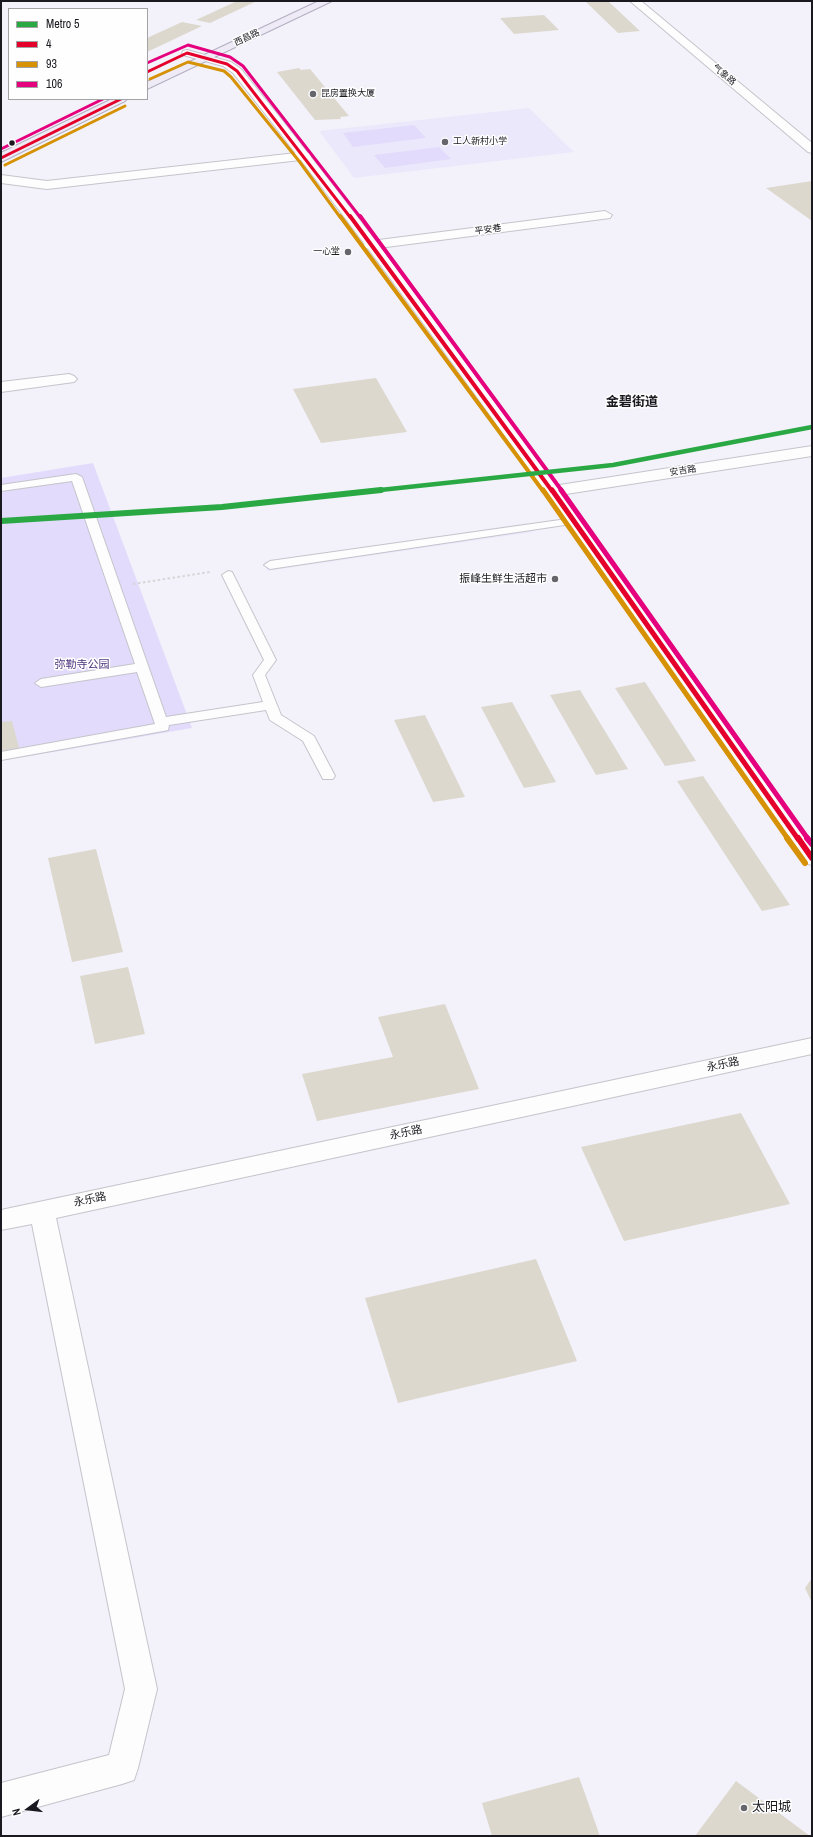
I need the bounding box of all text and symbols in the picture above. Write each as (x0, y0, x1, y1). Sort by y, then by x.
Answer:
legend (8, 8, 148, 100)
text: Metro 5 (46, 16, 79, 32)
street label: 西昌路 (232, 27, 262, 49)
text: 4 (46, 36, 51, 52)
text: 93 (46, 56, 57, 72)
street label: 气象路 (710, 62, 738, 88)
text: 106 (46, 76, 62, 92)
marker: 昆房置换大厦 (308, 89, 318, 99)
place label: 昆房置换大厦 (321, 89, 375, 99)
marker: 工人新村小学 (440, 137, 450, 147)
place label: 工人新村小学 (453, 137, 507, 147)
unlabelled marker (7, 138, 17, 148)
street label: 平安巷 (474, 223, 502, 237)
place label: 一心堂 (313, 247, 340, 257)
marker: 一心堂 (343, 247, 353, 257)
district label: 金碧街道 (606, 395, 658, 411)
street label: 安吉路 (669, 464, 697, 478)
place label: 振峰生鲜生活超市 (459, 572, 547, 586)
marker: 振峰生鲜生活超市 (550, 574, 560, 584)
park label: 弥勒寺公园 (55, 658, 109, 672)
street label: 永乐路 (705, 1055, 741, 1075)
street label: 永乐路 (388, 1123, 424, 1143)
street label: 永乐路 (72, 1190, 108, 1210)
north arrow (8, 1789, 48, 1829)
place label: 太阳城 (752, 1800, 791, 1816)
marker: 太阳城 (739, 1803, 749, 1813)
text: N (9, 1807, 24, 1817)

